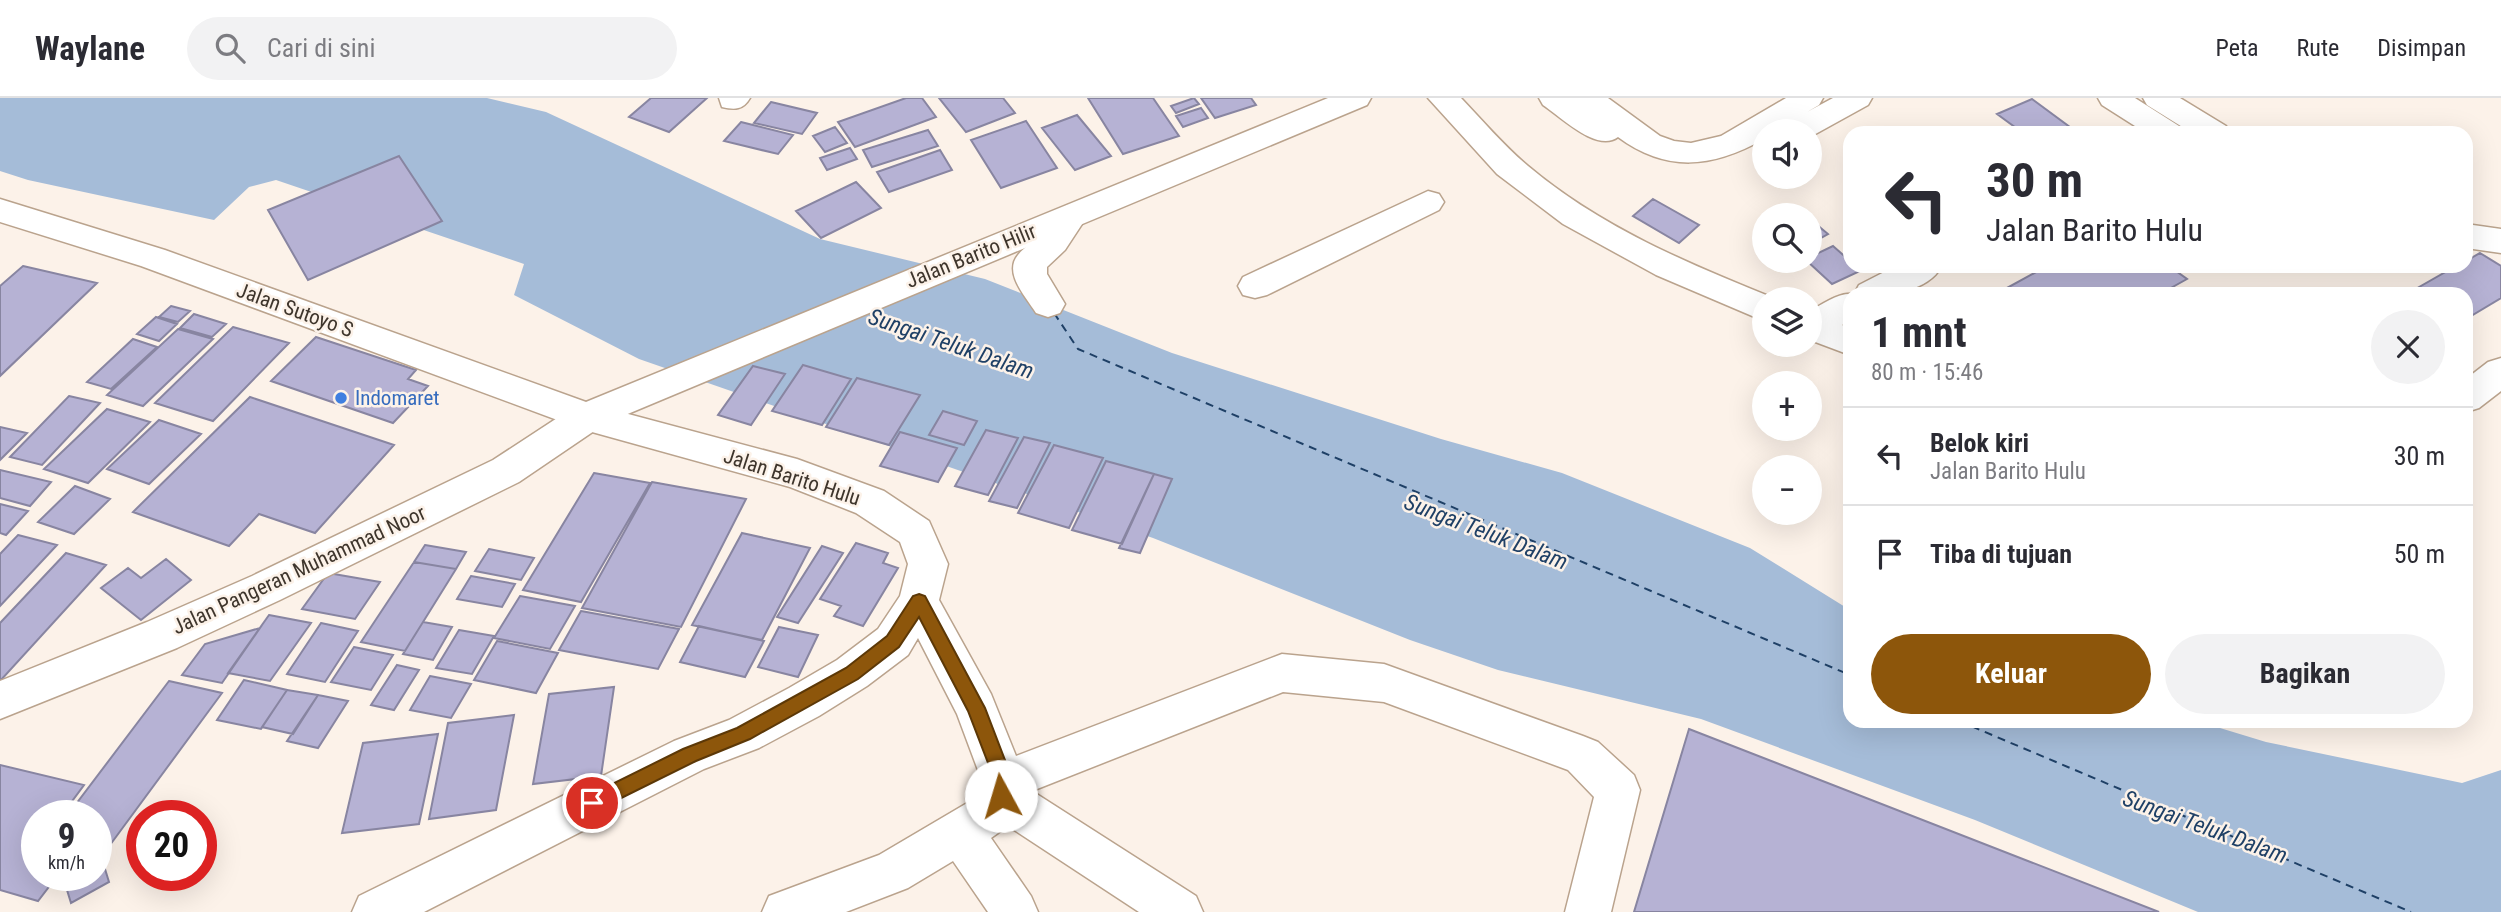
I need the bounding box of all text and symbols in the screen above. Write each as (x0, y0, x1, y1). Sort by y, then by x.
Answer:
search box (187, 17, 677, 80)
text: Waylane (35, 29, 145, 68)
icon: search (211, 29, 249, 67)
text: Cari di sini (267, 33, 375, 63)
text: Peta (2216, 34, 2259, 62)
text: Rute (2297, 34, 2339, 62)
text: Disimpan (2377, 34, 2466, 62)
map controls (1752, 119, 1822, 525)
button: sound (1752, 119, 1822, 189)
text: 30 m (1986, 152, 2083, 209)
icon: left (1871, 154, 1962, 245)
button: search (1752, 203, 1822, 273)
text: Jalan Barito Hulu (1986, 211, 2203, 249)
street label: Jalan Barito Hilir (902, 219, 1040, 293)
street label: Jalan Sutoyo S (233, 278, 357, 342)
button: layers (1752, 287, 1822, 357)
water label: Sungai Teluk Dalam (865, 303, 1037, 385)
text: 1 mnt (1871, 308, 1967, 357)
button: close (2371, 310, 2445, 384)
text: 80 m · 15:46 (1871, 359, 1983, 386)
button: + (1752, 371, 1822, 441)
place label: Indomaret (355, 386, 440, 410)
marker: Indomaret (333, 390, 349, 406)
text: Belok kiri (1930, 428, 2029, 458)
icon: left (1871, 437, 1909, 475)
text: 30 m (2394, 441, 2445, 471)
street label: Jalan Barito Hulu (721, 444, 863, 510)
button: − (1752, 455, 1822, 525)
text: Jalan Barito Hulu (1930, 458, 2086, 485)
water label: Sungai Teluk Dalam (1400, 488, 1572, 576)
street label: Jalan Pangeran Muhammad Noor (169, 501, 429, 639)
icon: arrive (1871, 535, 1909, 573)
text: Tiba di tujuan (1930, 539, 2072, 569)
text: 50 m (2394, 539, 2445, 569)
button: Keluar (1871, 634, 2151, 714)
button: Bagikan (2165, 634, 2445, 714)
position arrow (964, 759, 1038, 833)
pin (562, 773, 622, 833)
icon: arrive (573, 784, 611, 822)
water label: Sungai Teluk Dalam (2119, 785, 2291, 869)
speed limit sign: 20 (126, 800, 217, 891)
text: 9 (58, 816, 75, 857)
text: km/h (48, 852, 85, 873)

